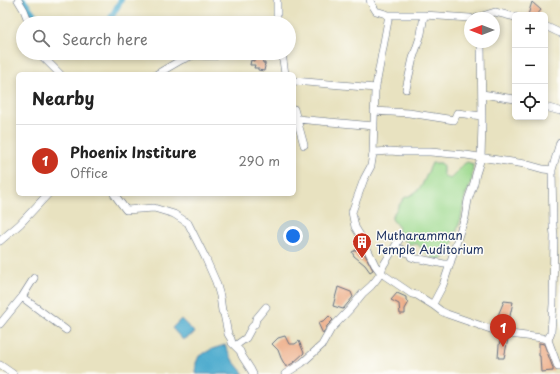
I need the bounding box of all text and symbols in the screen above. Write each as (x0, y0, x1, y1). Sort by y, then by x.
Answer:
north arrow (464, 12, 500, 48)
map controls (512, 12, 548, 120)
button: + (512, 12, 548, 48)
search box (16, 16, 296, 60)
icon: search (30, 27, 52, 49)
text: Search here (62, 27, 148, 50)
button: − (512, 48, 548, 84)
button: locate (512, 84, 548, 120)
text: Nearby (32, 85, 94, 111)
text: Phoenix Institure (70, 140, 197, 163)
text: 1 (42, 151, 48, 170)
text: 290 m (239, 151, 280, 170)
text: Office (70, 163, 108, 182)
your location (283, 226, 303, 246)
place label: Mutharamman Temple Auditorium (376, 226, 484, 258)
building icon: Mutharamman Temple Auditorium (351, 231, 373, 259)
pin: 1 (490, 314, 516, 347)

